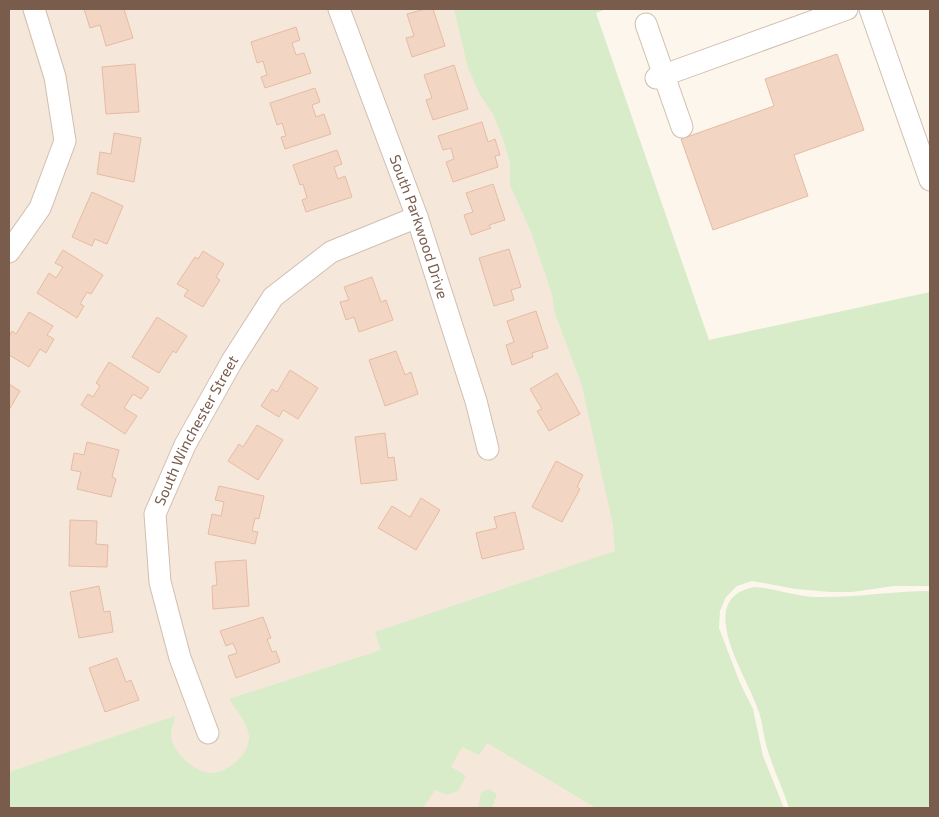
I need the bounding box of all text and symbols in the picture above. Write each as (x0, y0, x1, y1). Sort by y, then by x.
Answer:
street label: South Parkwood Drive (386, 152, 453, 301)
street label: South Winchester Street (150, 351, 241, 508)

